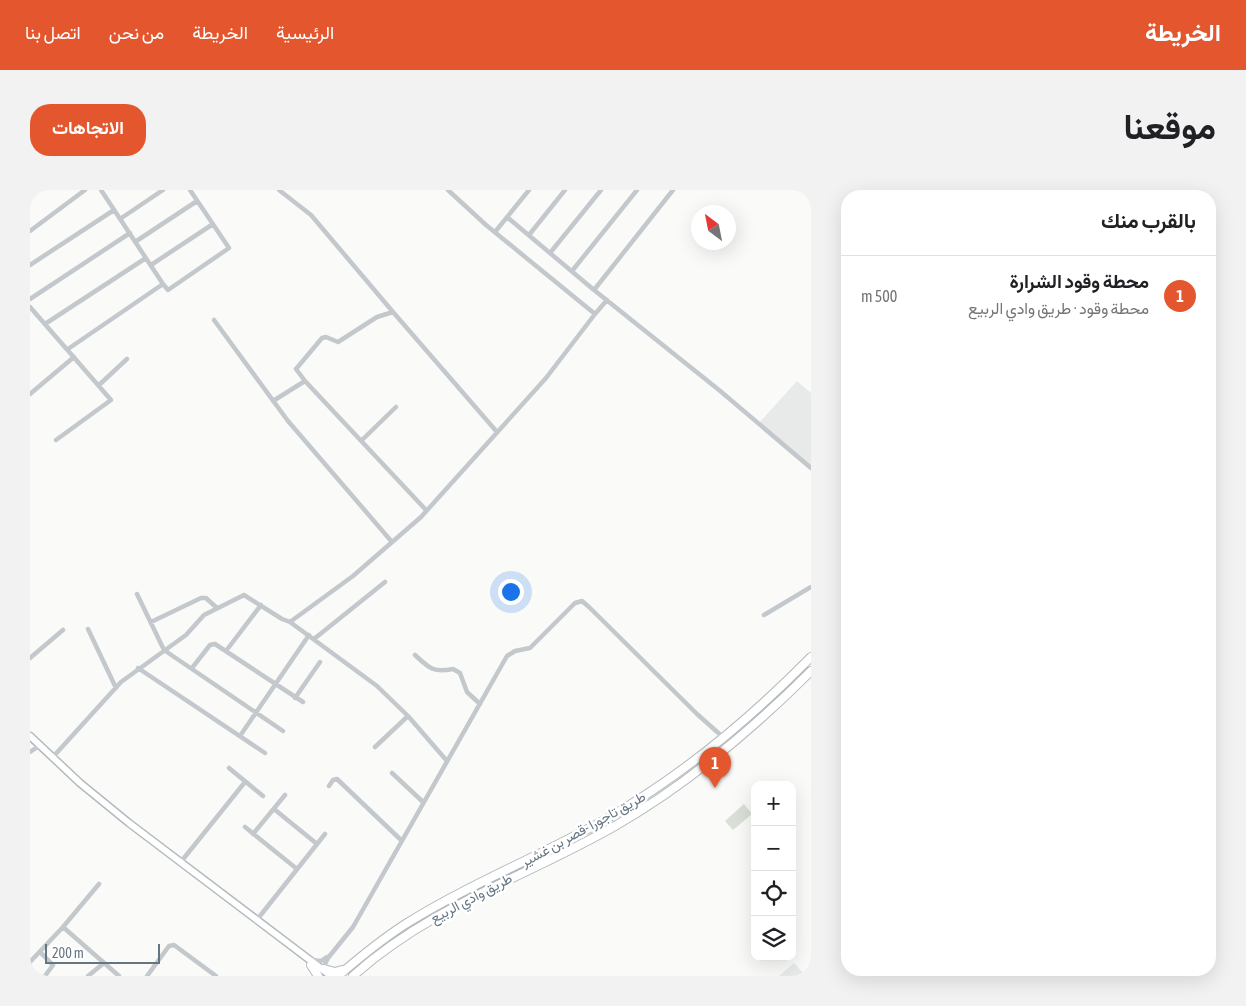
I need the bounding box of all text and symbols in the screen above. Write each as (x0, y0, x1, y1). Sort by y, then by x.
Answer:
text: الخريطة (1145, 19, 1221, 46)
text: اتصل بنا (25, 22, 81, 43)
text: من نحن (109, 22, 164, 43)
text: الخريطة (192, 22, 248, 43)
text: الرئيسية (276, 22, 334, 43)
button: الاتجاهات (30, 104, 146, 156)
text: موقعنا (1123, 106, 1216, 146)
north arrow (691, 205, 736, 250)
text: بالقرب منك (1101, 208, 1196, 232)
text: محطة وقود الشرارة (1009, 270, 1149, 292)
text: 500 m (861, 287, 897, 305)
text: 1 (1176, 287, 1184, 305)
text: محطة وقود · طريق وادي الربيع (968, 299, 1149, 317)
your location (498, 579, 524, 605)
pin: 1 (699, 747, 731, 788)
map controls (751, 781, 796, 961)
button: + (751, 781, 796, 826)
street label: طريق تاجورا -قصر بن غشير (517, 788, 649, 871)
button: − (751, 826, 796, 871)
street label: طريق وادي الربيع (427, 870, 516, 930)
button: locate (751, 871, 796, 916)
button: layers (751, 916, 796, 961)
scale bar (45, 941, 160, 964)
text: 200 m (52, 945, 84, 961)

